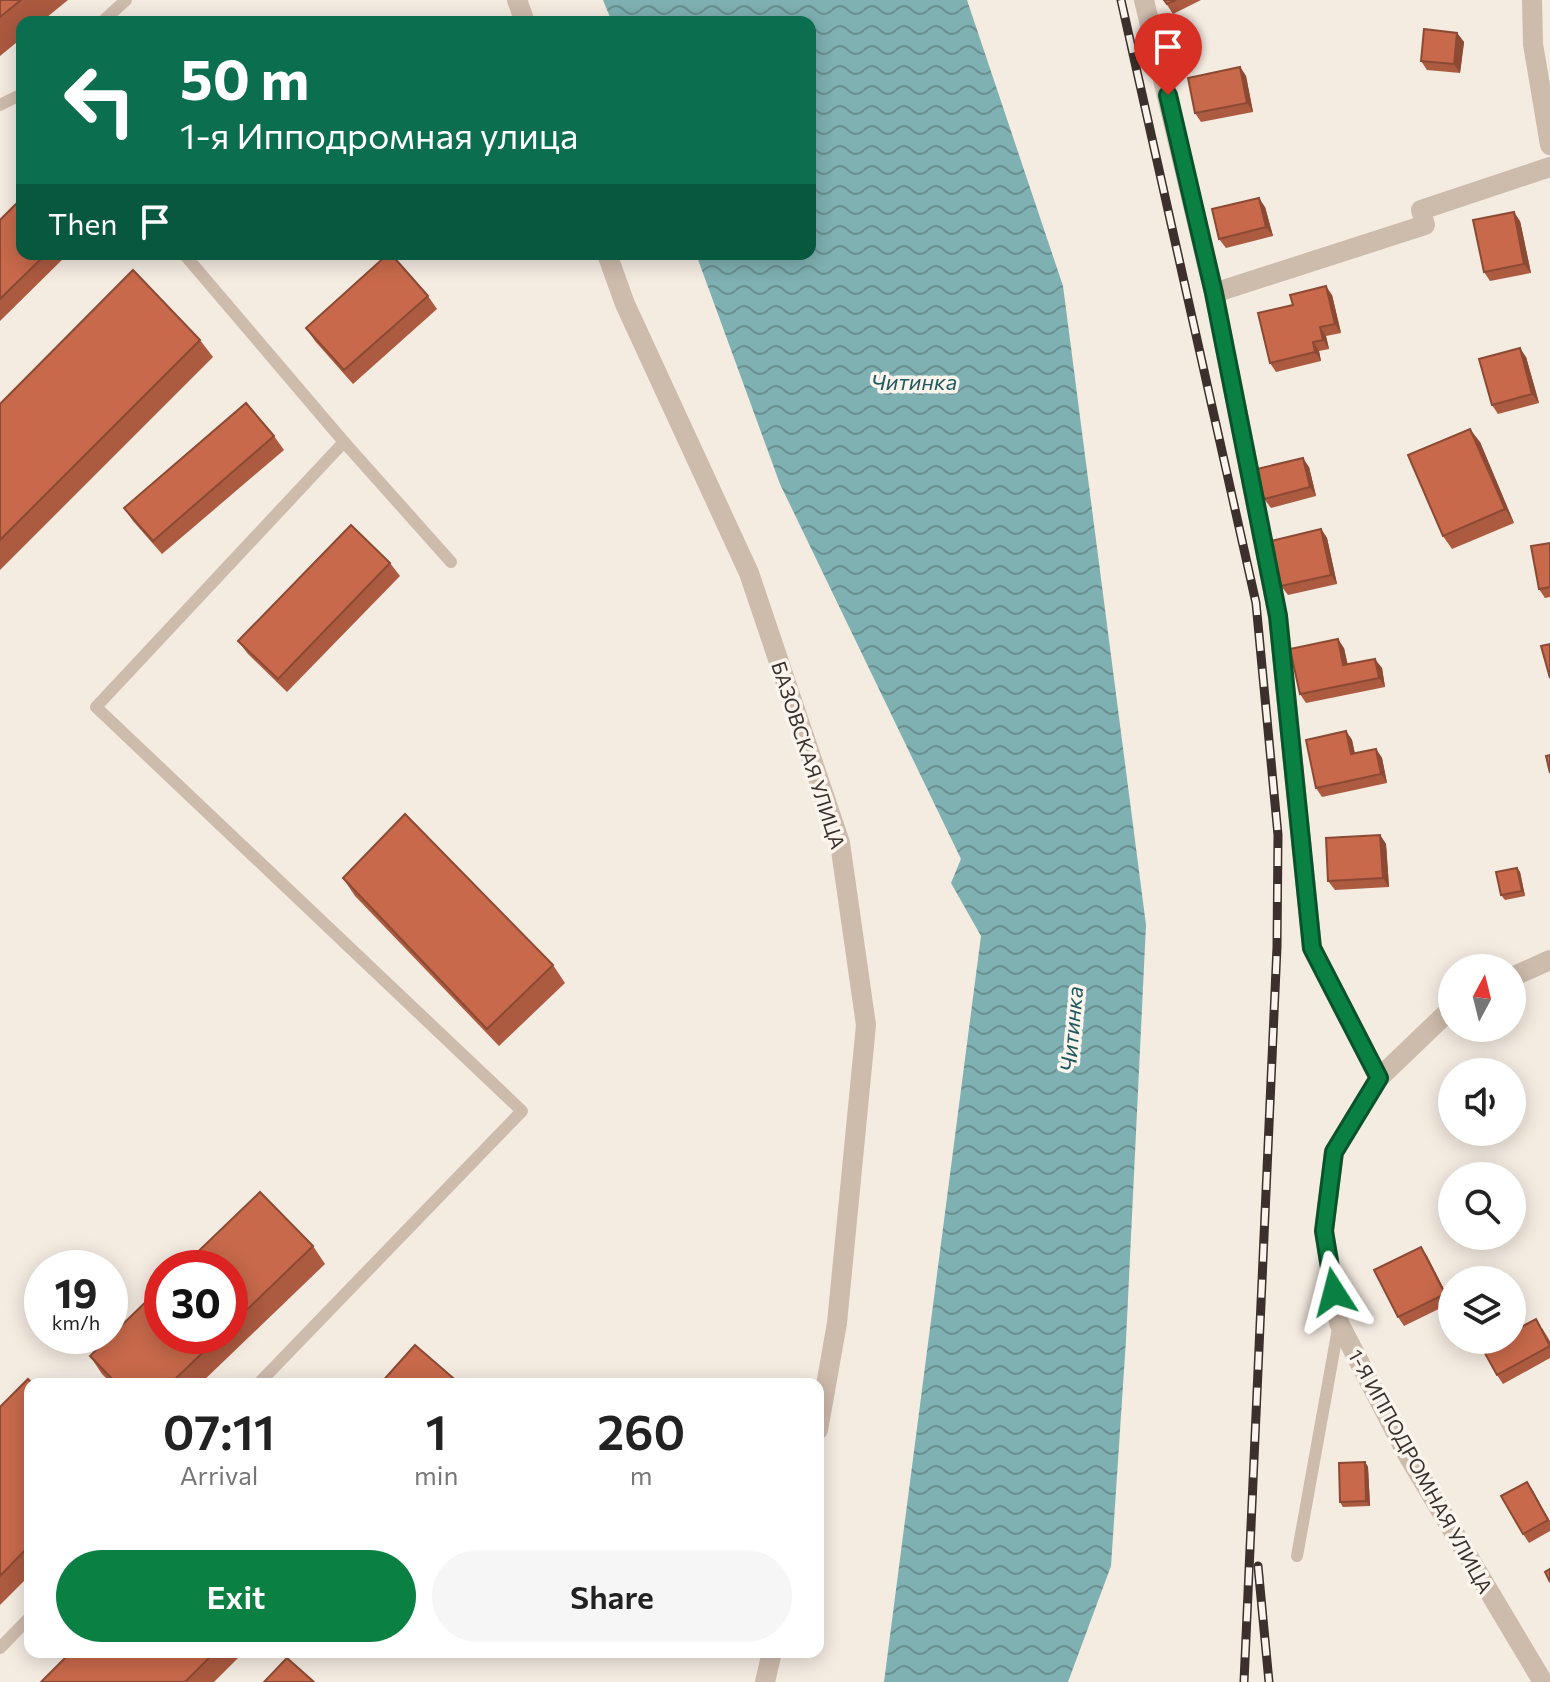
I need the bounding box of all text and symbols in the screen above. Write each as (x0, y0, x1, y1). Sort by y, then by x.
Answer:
pin (1134, 13, 1202, 95)
icon: arrive (1146, 25, 1190, 69)
text: 50 m (180, 43, 309, 112)
icon: left (48, 48, 152, 152)
text: 1-я Ипподромная улица (180, 112, 578, 156)
icon: arrive (133, 200, 177, 244)
text: Then (48, 204, 117, 241)
water label: Читинка (871, 368, 957, 395)
street label: БАЗОВСКАЯ УЛИЦА (767, 658, 851, 852)
north arrow (1438, 954, 1526, 1042)
map controls (1438, 954, 1526, 1354)
water label: Читинка (1054, 985, 1088, 1073)
button: sound (1438, 1058, 1526, 1146)
button: search (1438, 1162, 1526, 1250)
speed limit sign: 30 (144, 1250, 248, 1354)
position arrow (1292, 1250, 1376, 1334)
button: layers (1438, 1266, 1526, 1354)
text: 19 (55, 1267, 97, 1316)
text: km/h (52, 1310, 100, 1334)
street label: 1-Я ИППОДРОМНАЯ УЛИЦА (1344, 1345, 1498, 1597)
text: 07:11 (163, 1401, 275, 1460)
text: 1 (425, 1401, 447, 1460)
text: 260 (597, 1401, 685, 1460)
text: Arrival (180, 1459, 258, 1490)
text: min (414, 1459, 458, 1490)
text: m (630, 1459, 652, 1490)
button: Exit (56, 1550, 416, 1642)
button: Share (432, 1550, 792, 1642)

